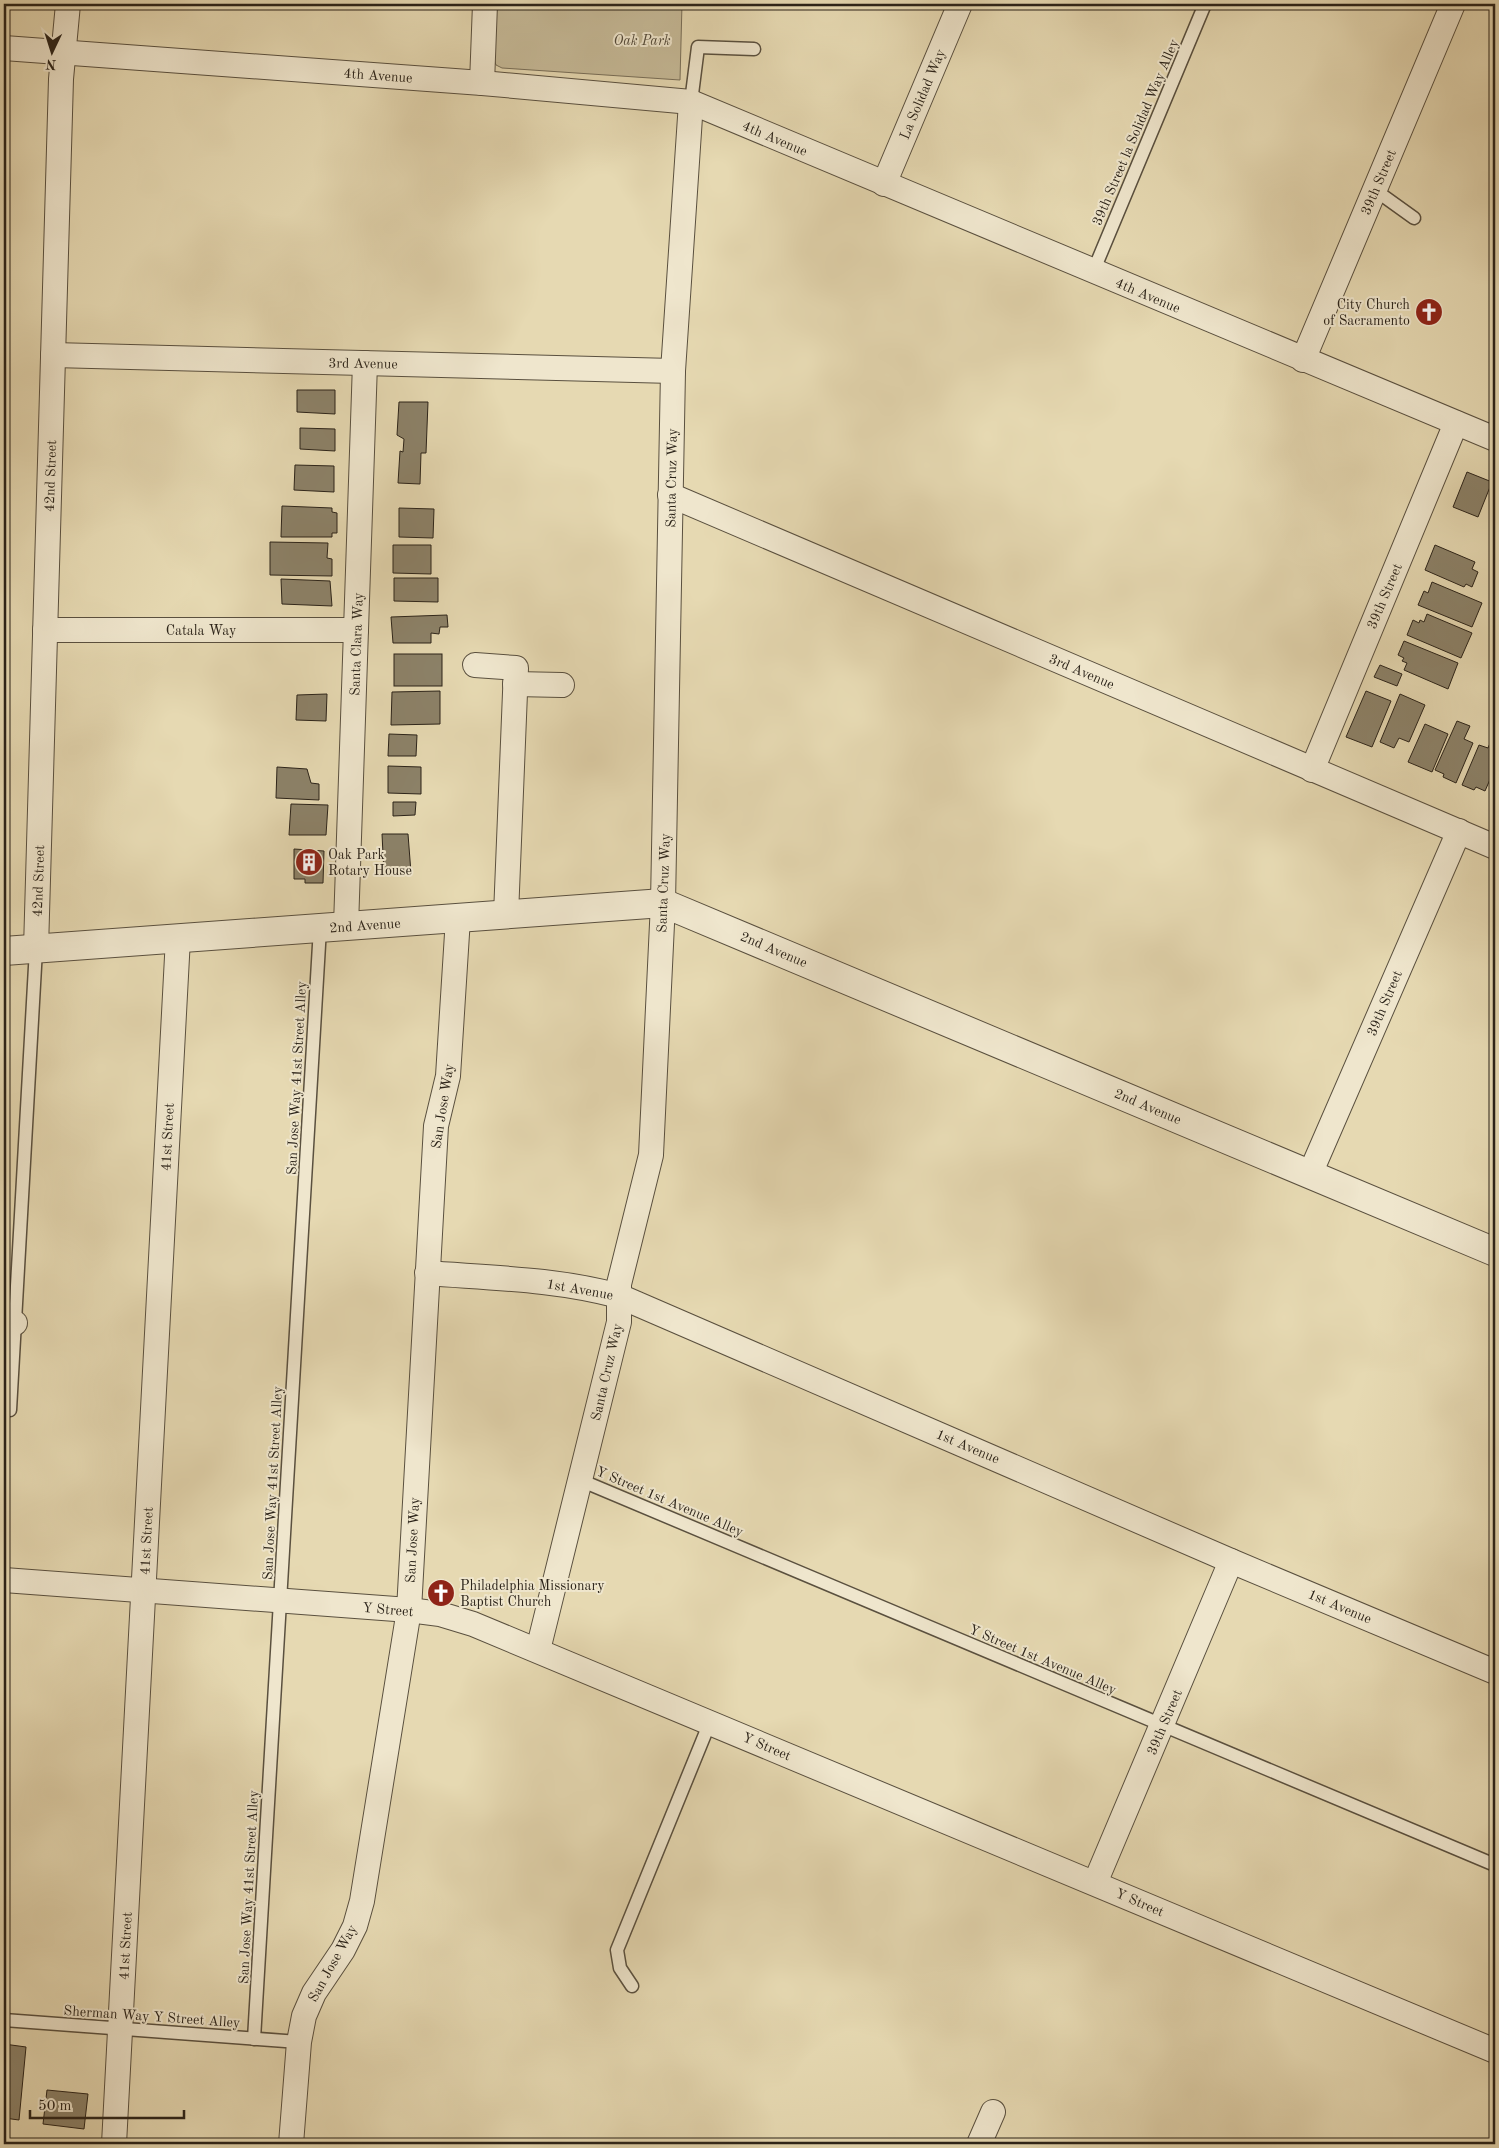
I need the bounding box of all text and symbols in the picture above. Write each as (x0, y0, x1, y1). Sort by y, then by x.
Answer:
north arrow (28, 28, 78, 78)
park label: Oak Park (613, 34, 671, 48)
street label: 39th Street la Solidad Way Alley (1090, 37, 1182, 228)
street label: La Solidad Way (898, 47, 949, 142)
text: N (45, 57, 57, 71)
street label: 4th Avenue (343, 67, 413, 85)
street label: 4th Avenue (740, 119, 809, 159)
street label: 39th Street (1359, 147, 1399, 217)
street label: 4th Avenue (1113, 276, 1182, 316)
church icon: City Church of Sacramento (1414, 297, 1444, 327)
place label: City Church of Sacramento (1323, 298, 1410, 328)
street label: 3rd Avenue (328, 356, 398, 372)
street label: Santa Cruz Way (664, 428, 680, 528)
street label: 42nd Street (43, 440, 59, 512)
street label: 39th Street (1365, 561, 1405, 631)
street label: Santa Clara Way (348, 592, 366, 696)
street label: Catala Way (166, 624, 237, 638)
street label: 3rd Avenue (1047, 652, 1116, 692)
street label: Santa Cruz Way (655, 832, 673, 933)
street label: 42nd Street (31, 845, 47, 917)
building icon: Oak Park Rotary House (294, 847, 324, 877)
place label: Oak Park Rotary House (328, 848, 412, 878)
street label: 2nd Avenue (329, 917, 401, 935)
street label: 2nd Avenue (738, 930, 809, 970)
street label: 39th Street (1365, 968, 1405, 1038)
street label: San Jose Way 41st Street Alley (285, 980, 309, 1175)
street label: San Jose Way (429, 1062, 457, 1150)
street label: 2nd Avenue (1112, 1087, 1183, 1127)
street label: 41st Street (159, 1103, 177, 1171)
street label: 1st Avenue (545, 1277, 614, 1303)
street label: Santa Cruz Way (589, 1322, 625, 1422)
street label: San Jose Way 41st Street Alley (261, 1385, 285, 1580)
street label: 1st Avenue (934, 1427, 1001, 1467)
street label: Y Street 1st Avenue Alley (594, 1464, 746, 1540)
street label: San Jose Way (404, 1496, 422, 1583)
street label: 41st Street (138, 1507, 156, 1575)
church icon: Philadelphia Missionary Baptist Church (426, 1578, 456, 1608)
place label: Philadelphia Missionary Baptist Church (460, 1579, 605, 1609)
street label: 1st Avenue (1306, 1587, 1373, 1627)
street label: Y Street (362, 1601, 414, 1619)
street label: Y Street 1st Avenue Alley (967, 1622, 1119, 1698)
street label: 39th Street (1145, 1687, 1185, 1757)
street label: Y Street (740, 1730, 793, 1763)
street label: San Jose Way 41st Street Alley (237, 1789, 261, 1984)
street label: Y Street (1113, 1886, 1166, 1919)
street label: 41st Street (117, 1912, 135, 1980)
street label: San Jose Way (306, 1922, 360, 2004)
street label: Sherman Way Y Street Alley (63, 2004, 241, 2030)
scale bar (30, 2088, 184, 2120)
text: 50 m (38, 2099, 72, 2114)

